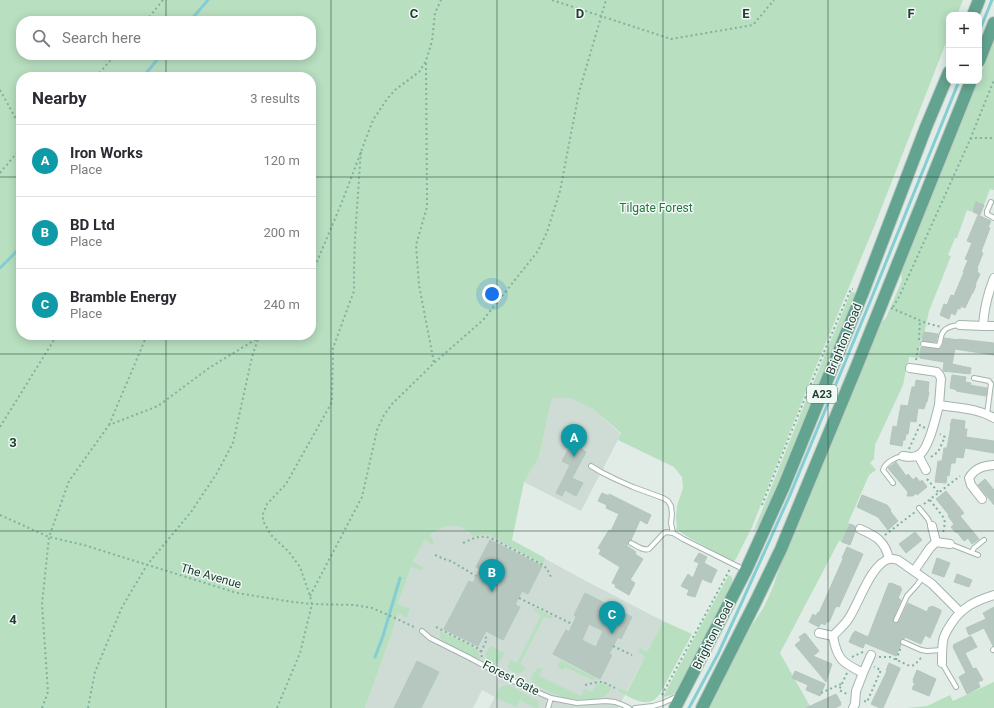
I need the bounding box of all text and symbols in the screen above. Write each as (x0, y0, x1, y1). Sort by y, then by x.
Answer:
text: C (410, 6, 419, 21)
text: D (576, 6, 584, 21)
text: E (742, 6, 750, 21)
text: F (907, 6, 915, 21)
map controls (946, 12, 982, 84)
button: + (946, 12, 982, 48)
search box (16, 16, 316, 60)
icon: search (30, 27, 52, 49)
text: Search here (62, 29, 141, 47)
button: − (946, 48, 982, 84)
text: Nearby (32, 88, 87, 108)
text: 3 results (250, 91, 300, 106)
text: Iron Works (70, 144, 143, 162)
text: A (41, 153, 49, 168)
text: 120 m (263, 153, 300, 168)
text: Place (70, 162, 102, 177)
park label: Tilgate Forest (619, 201, 693, 215)
text: BD Ltd (70, 216, 115, 234)
text: B (41, 225, 49, 240)
text: 200 m (263, 225, 300, 240)
text: Place (70, 234, 102, 249)
your location (482, 284, 502, 304)
text: Bramble Energy (70, 288, 177, 306)
text: C (41, 297, 49, 312)
text: 240 m (263, 297, 300, 312)
street label: Brighton Road (823, 301, 865, 377)
text: Place (70, 306, 102, 321)
road number: A23 (807, 385, 837, 403)
pin: A (561, 424, 587, 457)
text: 3 (9, 435, 17, 450)
pin: B (479, 559, 505, 592)
street label: The Avenue (179, 561, 243, 591)
street label: Brighton Road (690, 598, 736, 672)
pin: C (599, 601, 625, 634)
text: 4 (9, 612, 17, 627)
street label: Forest Gate (480, 658, 542, 698)

